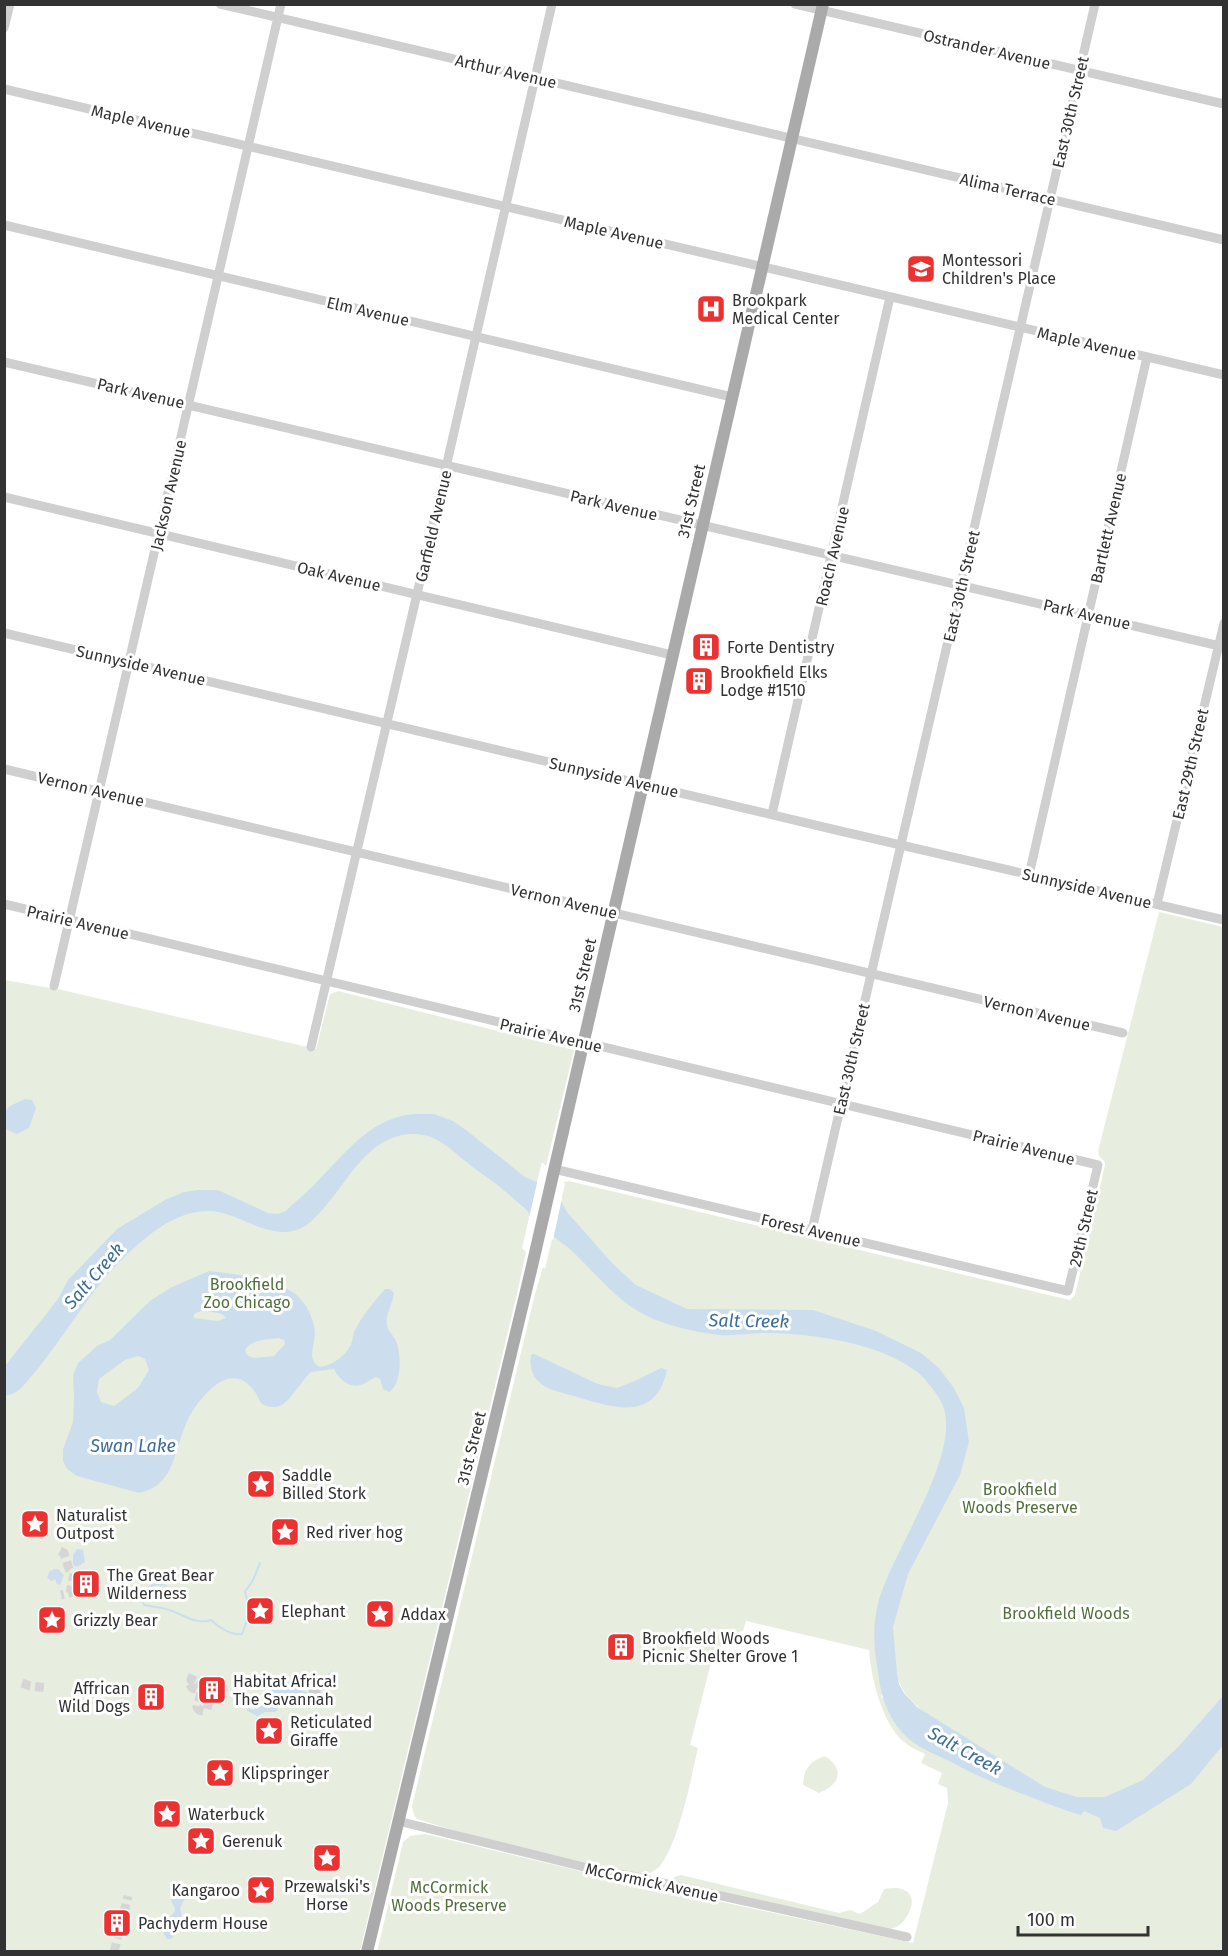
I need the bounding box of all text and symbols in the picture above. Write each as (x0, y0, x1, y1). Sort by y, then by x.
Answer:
street label: Ostrander Avenue (922, 26, 1052, 73)
street label: Arthur Avenue (453, 51, 558, 92)
street label: East 30th Street (1048, 54, 1093, 170)
street label: Maple Avenue (89, 101, 192, 142)
street label: Alima Terrace (958, 169, 1058, 210)
street label: Maple Avenue (562, 212, 665, 253)
place label: Montessori Children's Place (942, 251, 1056, 288)
school or university icon: Montessori Children's Place (905, 253, 937, 285)
place label: Brookpark Medical Center (732, 291, 840, 328)
street label: Elm Avenue (325, 293, 411, 330)
hospital icon: Brookpark Medical Center (695, 293, 727, 325)
street label: Maple Avenue (1035, 323, 1138, 364)
street label: Park Avenue (95, 374, 186, 413)
street label: Jackson Avenue (147, 438, 190, 552)
street label: 31st Street (674, 462, 709, 540)
street label: Garfield Avenue (411, 468, 456, 584)
street label: Bartlett Avenue (1087, 471, 1130, 585)
street label: Park Avenue (568, 486, 659, 525)
street label: Roach Avenue (812, 504, 853, 608)
street label: East 30th Street (939, 528, 984, 644)
street label: Oak Avenue (295, 558, 383, 595)
street label: Park Avenue (1041, 595, 1132, 634)
building icon: Forte Dentistry (690, 631, 722, 663)
place label: Forte Dentistry (727, 638, 834, 657)
street label: Sunnyside Avenue (74, 641, 207, 690)
place label: Brookfield Elks Lodge #1510 (720, 663, 827, 700)
building icon: Brookfield Elks Lodge #1510 (683, 665, 715, 697)
street label: East 29th Street (1168, 707, 1213, 821)
street label: Sunnyside Avenue (547, 753, 680, 802)
street label: Vernon Avenue (36, 768, 146, 811)
street label: Sunnyside Avenue (1020, 864, 1153, 913)
street label: Vernon Avenue (509, 880, 619, 923)
street label: Prairie Avenue (25, 901, 131, 944)
street label: 31st Street (565, 936, 600, 1014)
street label: Vernon Avenue (982, 992, 1092, 1035)
street label: East 30th Street (829, 1001, 874, 1117)
street label: Prairie Avenue (498, 1014, 604, 1057)
street label: Prairie Avenue (971, 1126, 1077, 1169)
street label: 29th Street (1065, 1187, 1102, 1269)
street label: Forest Avenue (759, 1210, 863, 1251)
water label: Salt Creek (59, 1238, 129, 1314)
park label: Brookfield Zoo Chicago (203, 1275, 291, 1312)
water label: Salt Creek (708, 1309, 790, 1333)
street label: 31st Street (453, 1409, 490, 1487)
water label: Swan Lake (89, 1435, 176, 1457)
place label: Saddle Billed Stork (282, 1466, 367, 1503)
place icon: Saddle Billed Stork (245, 1468, 277, 1500)
park label: Brookfield Woods Preserve (962, 1480, 1078, 1517)
place label: Naturalist Outpost (56, 1506, 128, 1543)
place icon: Naturalist Outpost (19, 1508, 51, 1540)
place icon: Red river hog (269, 1516, 301, 1548)
place label: Red river hog (306, 1523, 403, 1542)
place label: The Great Bear Wilderness (107, 1566, 215, 1603)
building icon: The Great Bear Wilderness (70, 1568, 102, 1600)
place icon: Elephant (244, 1595, 276, 1627)
place icon: Addax (364, 1598, 396, 1630)
place label: Elephant (281, 1602, 346, 1621)
place icon: Grizzly Bear (36, 1604, 68, 1636)
park label: Brookfield Woods (1002, 1604, 1130, 1623)
place label: Addax (401, 1605, 446, 1624)
place label: Grizzly Bear (73, 1611, 158, 1630)
place label: Brookfield Woods Picnic Shelter Grove 1 (642, 1629, 798, 1666)
building icon: Brookfield Woods Picnic Shelter Grove 1 (605, 1631, 637, 1663)
place label: Habitat Africa! The Savannah (233, 1672, 336, 1709)
building icon: Habitat Africa! The Savannah (196, 1674, 228, 1706)
place label: Affrican Wild Dogs (59, 1679, 130, 1716)
building icon: Affrican Wild Dogs (135, 1681, 167, 1713)
place label: Reticulated Giraffe (290, 1713, 372, 1750)
place icon: Reticulated Giraffe (253, 1715, 285, 1747)
water label: Salt Creek (924, 1721, 1006, 1780)
place icon: Klipspringer (204, 1757, 236, 1789)
place label: Klipspringer (241, 1764, 330, 1783)
place icon: Waterbuck (151, 1798, 183, 1830)
place label: Waterbuck (188, 1805, 265, 1824)
place icon: Gerenuk (185, 1825, 217, 1857)
place label: Gerenuk (222, 1832, 283, 1851)
place icon: Przewalski's Horse (311, 1842, 343, 1874)
street label: McCormick Avenue (584, 1859, 720, 1906)
place icon: Kangaroo (245, 1874, 277, 1906)
place label: Przewalski's Horse (284, 1877, 370, 1914)
park label: McCormick Woods Preserve (391, 1878, 507, 1915)
place label: Kangaroo (172, 1881, 240, 1900)
scale bar (1018, 1899, 1148, 1937)
building icon: Pachyderm House (101, 1907, 133, 1939)
text: 100 m (1027, 1909, 1075, 1931)
place label: Pachyderm House (138, 1914, 268, 1933)

